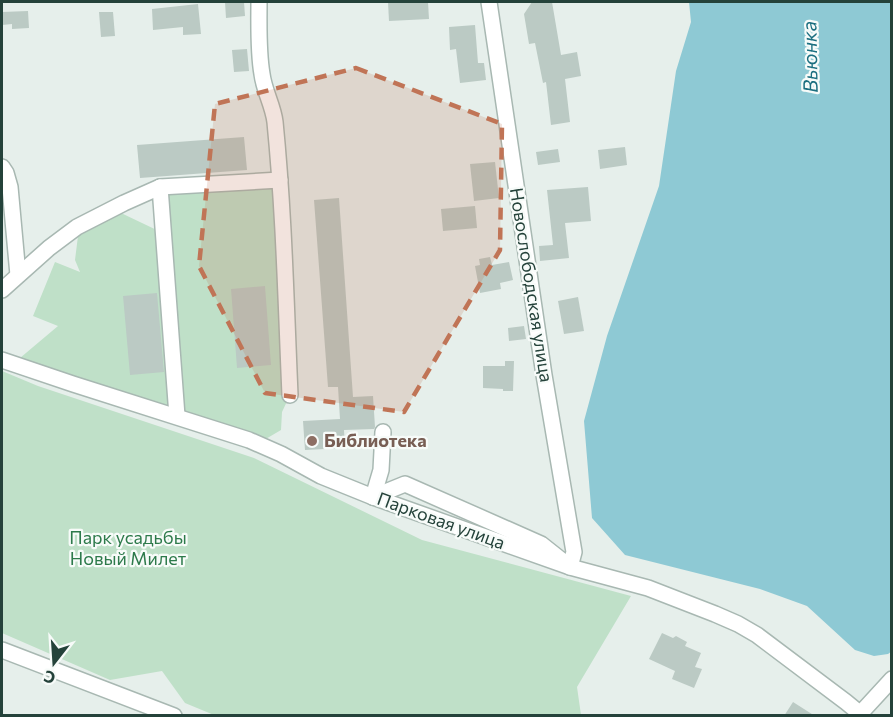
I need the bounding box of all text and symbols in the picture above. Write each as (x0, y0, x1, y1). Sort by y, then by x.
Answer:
water label: Вьюнка (796, 21, 822, 93)
street label: Новослободская улица (506, 186, 558, 384)
place label: Библиотека (324, 429, 427, 451)
marker: Библиотека (305, 434, 319, 448)
street label: Парковая улица (374, 487, 508, 553)
park label: Парк усадьбы Новый Милет (69, 526, 187, 569)
north arrow (24, 633, 84, 693)
text: С (41, 667, 57, 689)

